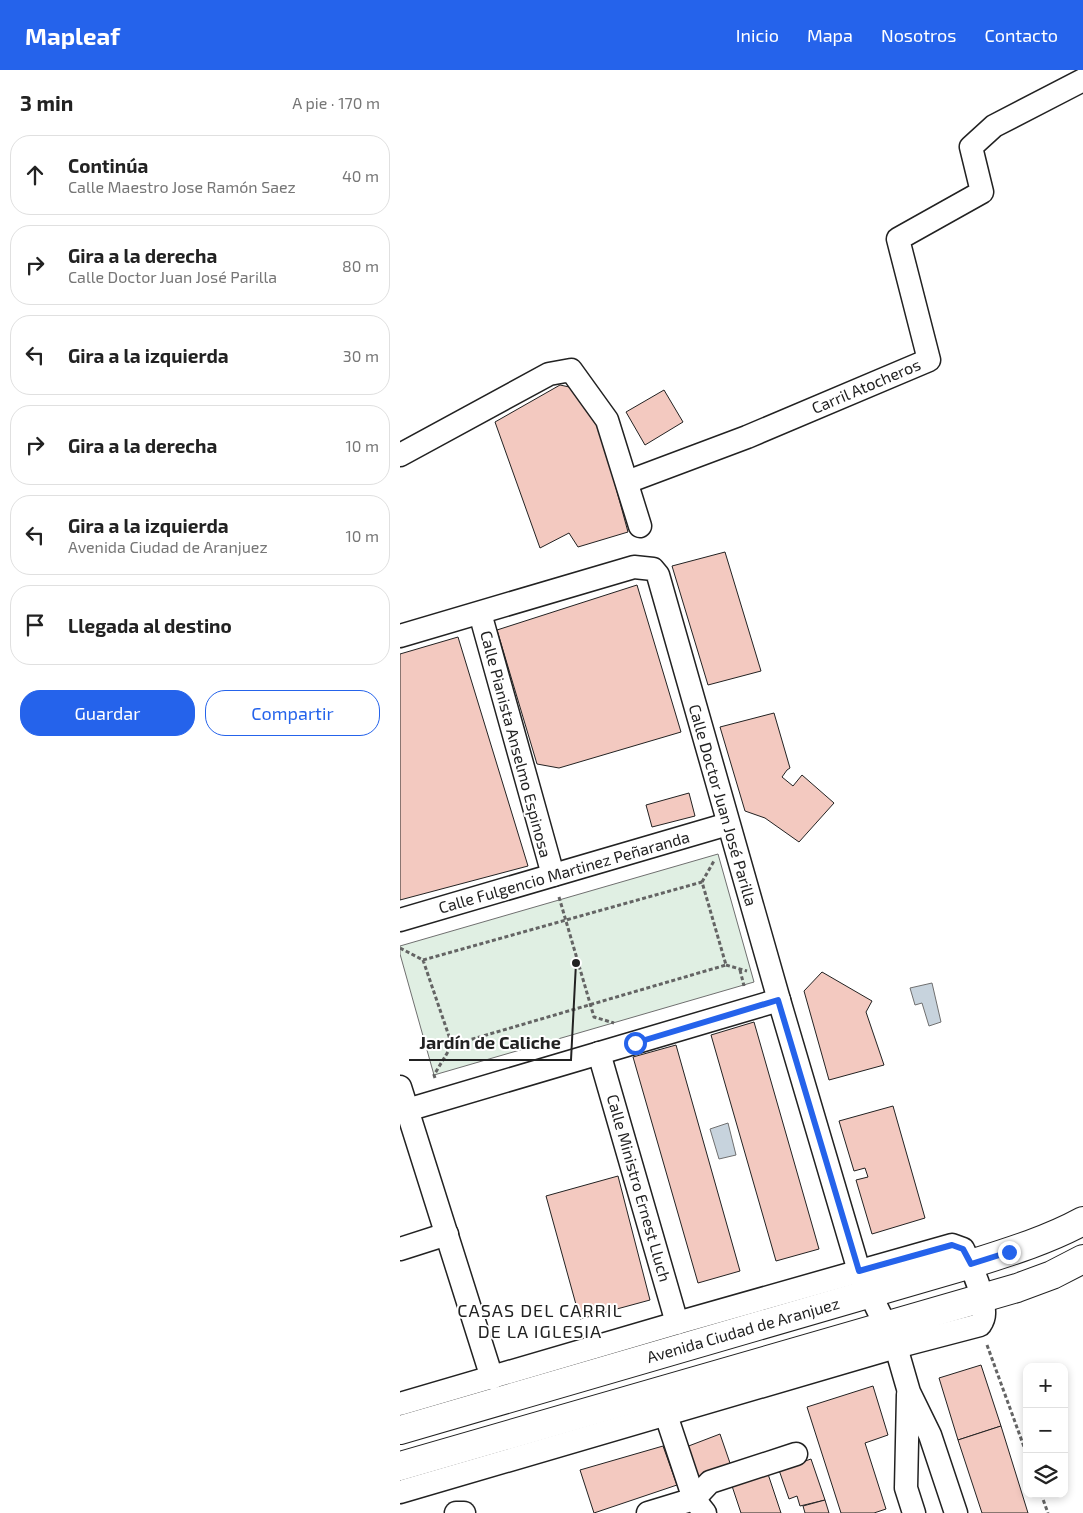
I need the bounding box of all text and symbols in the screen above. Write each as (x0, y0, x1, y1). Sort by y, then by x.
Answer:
text: Mapleaf (25, 21, 120, 50)
text: Inicio (736, 24, 779, 46)
text: Mapa (807, 24, 853, 46)
text: Nosotros (881, 24, 956, 46)
text: Contacto (984, 24, 1058, 46)
text: 3 min (20, 90, 73, 115)
text: A pie · 170 m (292, 93, 380, 112)
text: Continúa (68, 154, 148, 177)
icon: ahead (21, 161, 49, 189)
text: 40 m (342, 166, 379, 185)
text: Calle Maestro Jose Ramón Saez (68, 177, 296, 196)
text: Gira a la derecha (68, 244, 217, 267)
icon: right (21, 251, 49, 279)
text: 80 m (342, 256, 379, 275)
text: Calle Doctor Juan José Parilla (68, 267, 277, 286)
icon: left (21, 341, 49, 369)
text: Gira a la izquierda (68, 344, 229, 367)
text: 30 m (343, 346, 379, 365)
street label: Carril Atocheros (809, 354, 923, 417)
icon: right (21, 431, 49, 459)
text: Gira a la derecha (68, 434, 217, 457)
text: 10 m (345, 436, 379, 455)
text: Gira a la izquierda (68, 514, 229, 537)
icon: left (21, 521, 49, 549)
text: 10 m (345, 526, 379, 545)
text: Avenida Ciudad de Aranjuez (68, 537, 268, 556)
icon: arrive (21, 611, 49, 639)
text: Llegada al destino (68, 614, 232, 637)
street label: Calle Pianista Anselmo Espinosa (477, 628, 556, 859)
button: Guardar (20, 690, 195, 736)
button: Compartir (205, 690, 380, 736)
street label: Calle Doctor Juan José Parilla (686, 702, 761, 908)
street label: Calle Fulgencio Martinez Peñaranda (436, 827, 692, 917)
callout: Jardín de Caliche (409, 1027, 571, 1060)
text: Jardín de Caliche (419, 1031, 561, 1053)
route start (624, 1032, 647, 1055)
street label: Calle Ministro Ernest Lluch (604, 1092, 675, 1284)
route end (998, 1241, 1021, 1264)
street label: Avenida Ciudad de Aranjuez (644, 1293, 842, 1367)
district label: CASAS DEL CARRIL DE LA IGLESIA (457, 1299, 623, 1342)
map controls (1023, 1363, 1068, 1498)
button: + (1023, 1363, 1068, 1408)
button: − (1023, 1408, 1068, 1453)
button: layers (1023, 1453, 1068, 1498)

